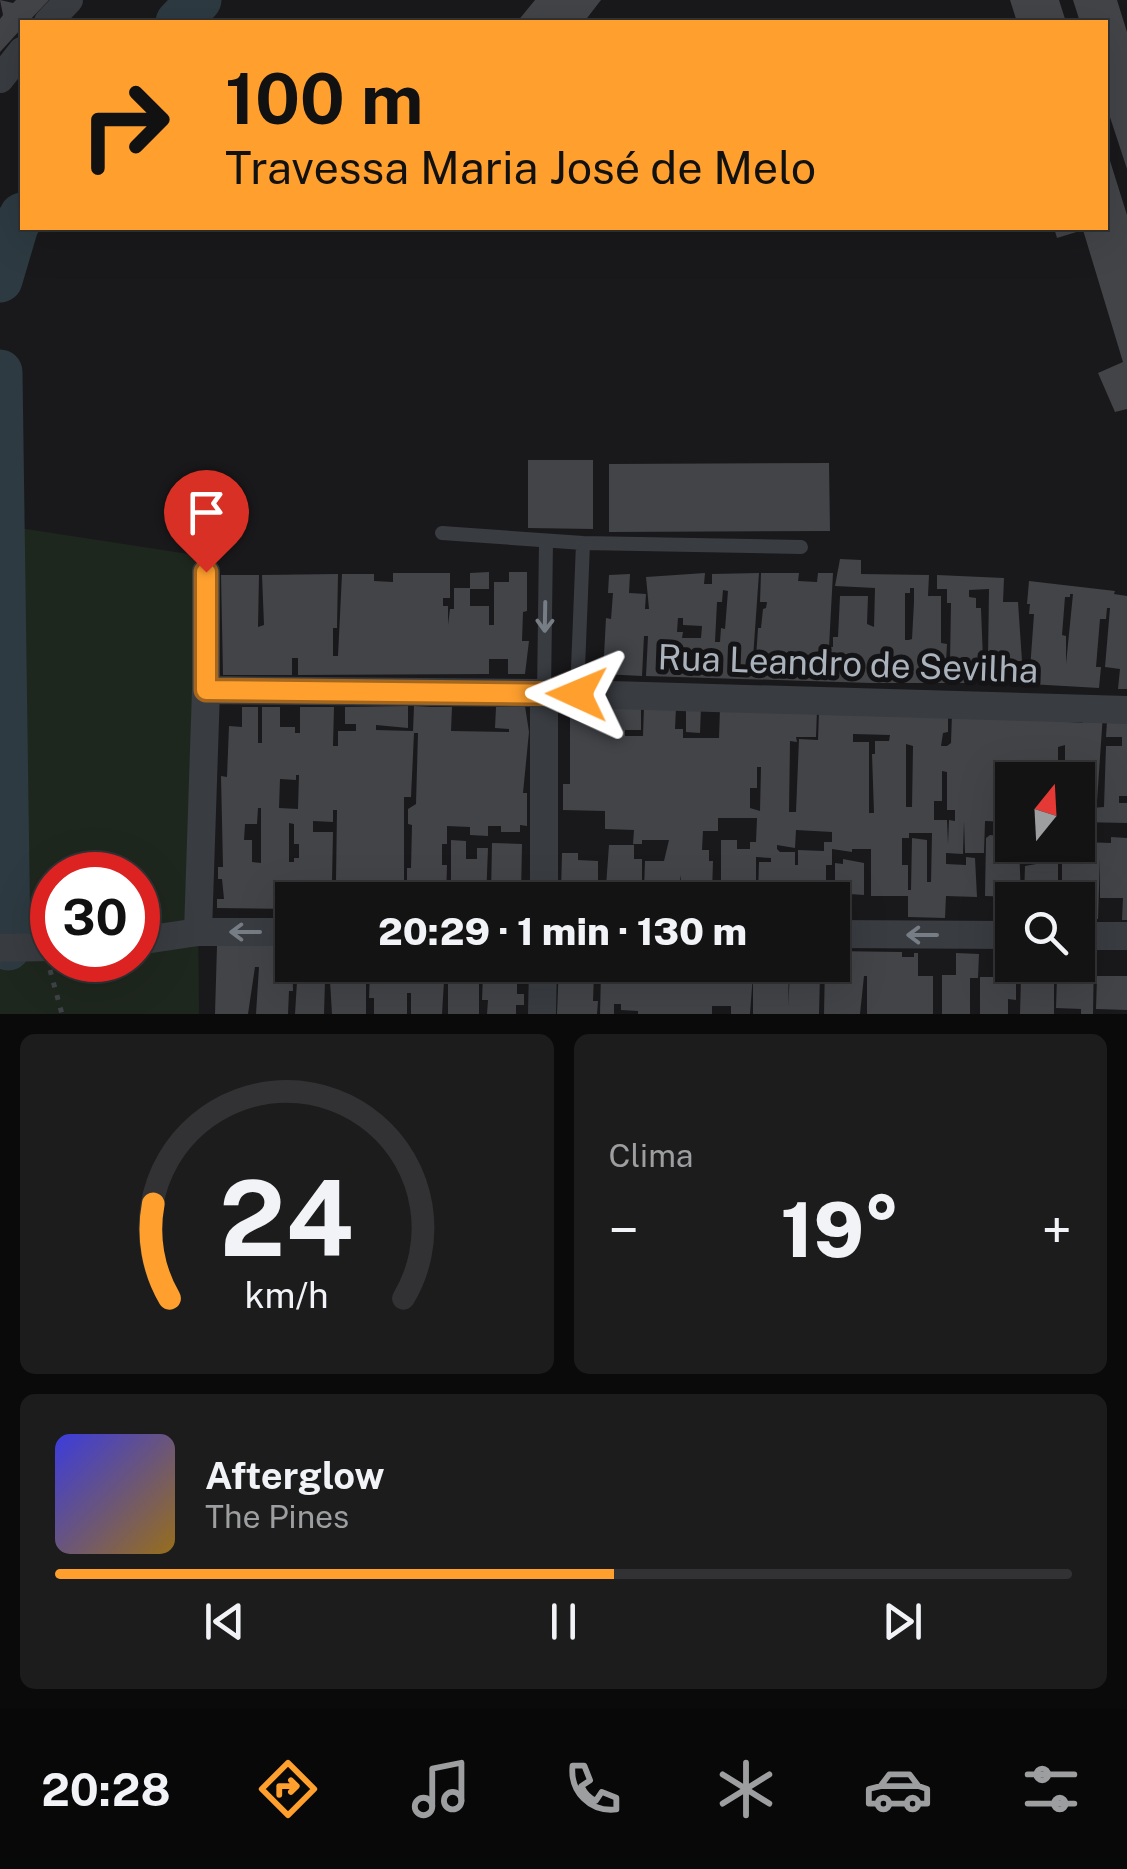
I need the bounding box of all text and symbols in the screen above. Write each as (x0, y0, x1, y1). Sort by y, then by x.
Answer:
text: 100 m (225, 57, 423, 140)
icon: right (60, 60, 190, 190)
text: Travessa Maria José de Melo (225, 141, 816, 194)
pin (164, 470, 249, 573)
icon: arrive (179, 485, 234, 540)
one-way arrow (536, 600, 554, 632)
street label: Rua Leandro de Sevilha (657, 636, 1039, 691)
position arrow (525, 642, 629, 746)
north arrow (995, 762, 1095, 862)
map controls (995, 762, 1095, 982)
speed limit sign: 30 (30, 852, 160, 982)
button: search (995, 882, 1095, 982)
text: 20:29 · 1 min · 130 m (378, 909, 747, 954)
one-way arrow (230, 922, 262, 942)
one-way arrow (907, 925, 939, 944)
text: Clima (609, 1137, 694, 1174)
text: 24 (220, 1157, 354, 1279)
text: 19° (781, 1186, 900, 1274)
text: − (609, 1198, 639, 1262)
text: + (1042, 1198, 1072, 1262)
text: km/h (245, 1274, 329, 1316)
text: Afterglow (205, 1453, 385, 1498)
text: The Pines (205, 1498, 349, 1535)
icon: previous (197, 1594, 252, 1649)
icon: pause (536, 1594, 591, 1649)
icon: next (875, 1594, 930, 1649)
icon: directions (253, 1754, 323, 1824)
icon: music (406, 1754, 476, 1824)
icon: phone (558, 1754, 628, 1824)
icon: climate (711, 1754, 781, 1824)
icon: car (863, 1754, 933, 1824)
icon: filters (1016, 1754, 1086, 1824)
text: 20:28 (41, 1763, 171, 1816)

